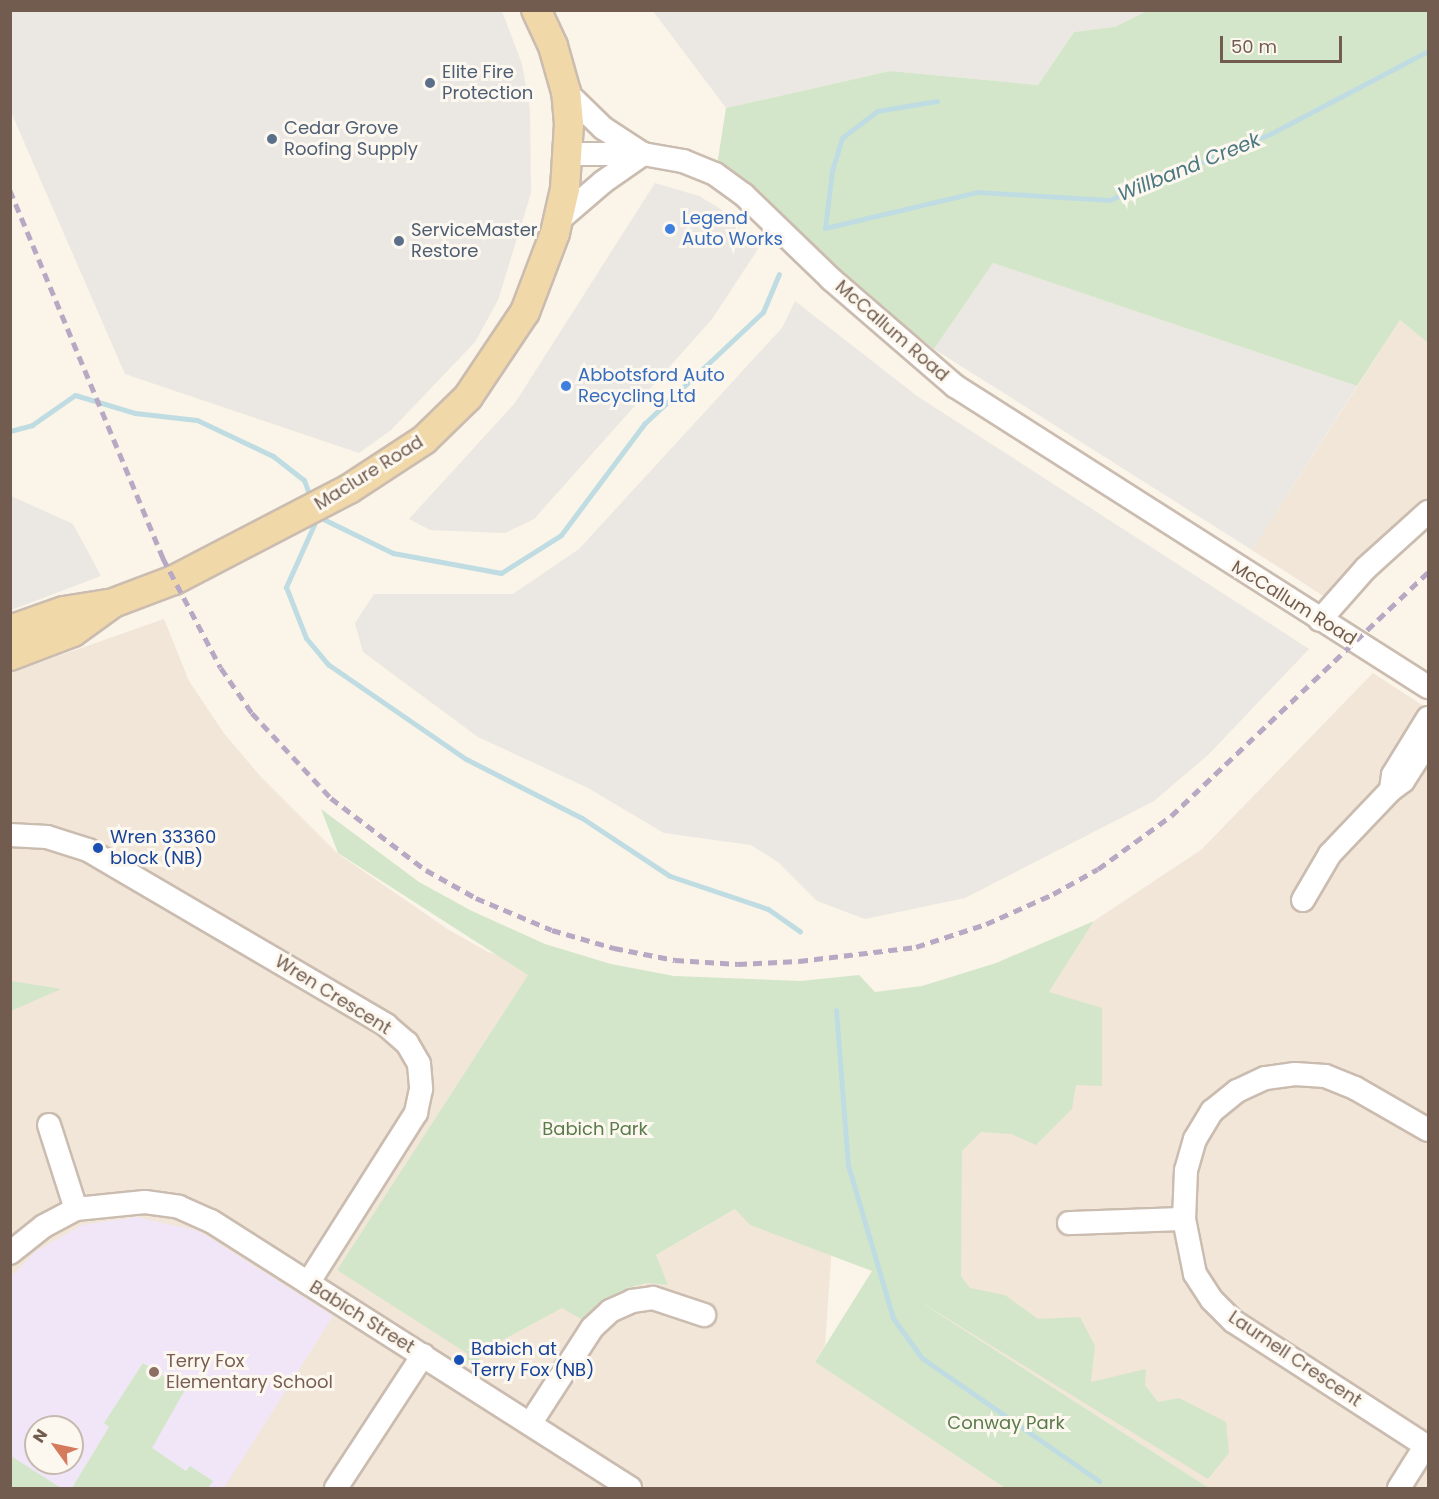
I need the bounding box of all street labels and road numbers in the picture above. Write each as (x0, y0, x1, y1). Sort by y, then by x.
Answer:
street label: McCallum Road (831, 276, 953, 386)
street label: Maclure Road (311, 431, 427, 515)
street label: McCallum Road (1228, 556, 1360, 650)
street label: Wren Crescent (271, 951, 395, 1039)
street label: Babich Street (305, 1276, 419, 1358)
street label: Laurnell Crescent (1224, 1306, 1366, 1412)

